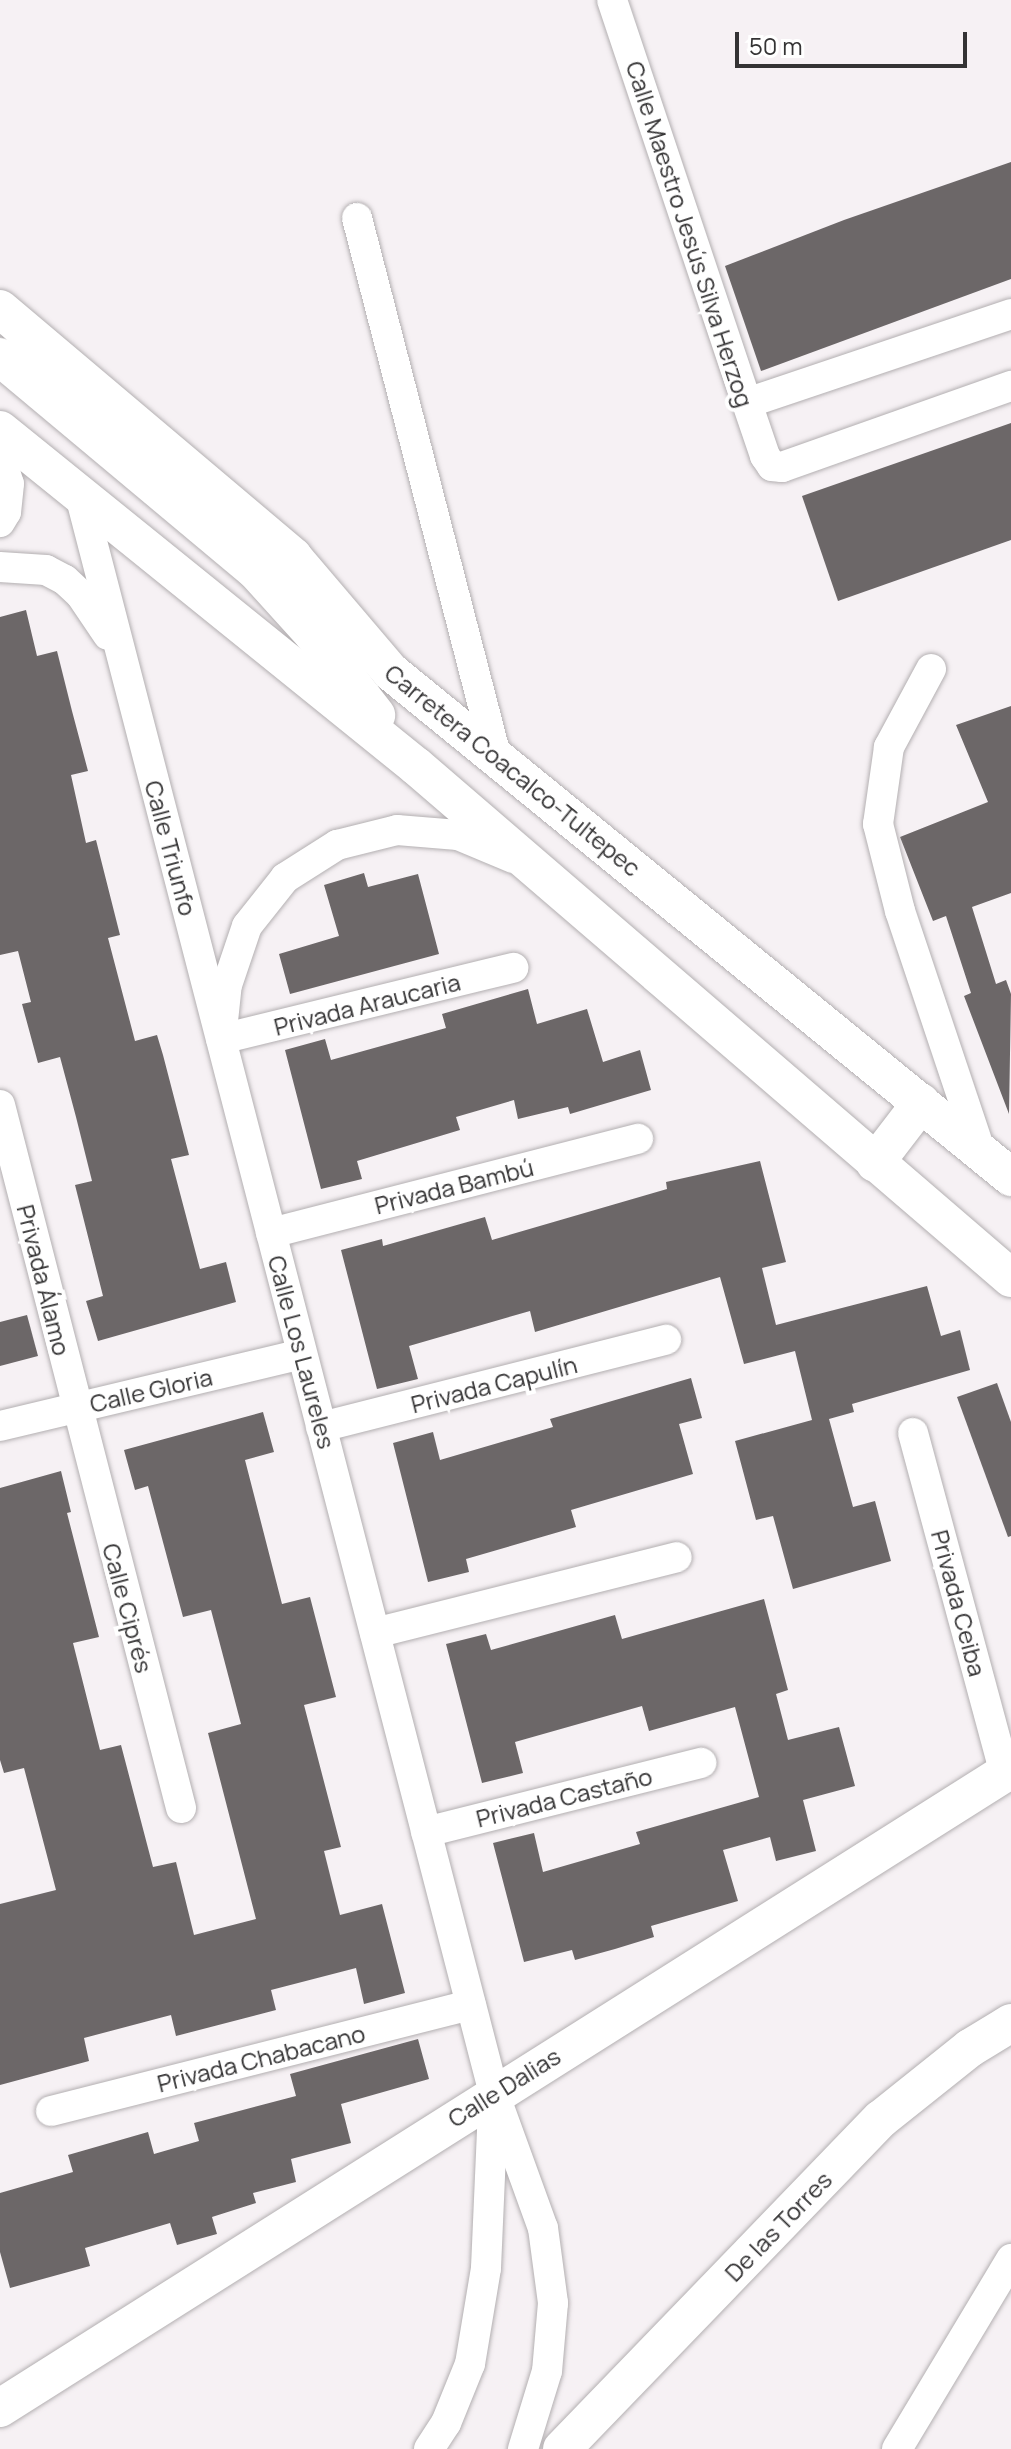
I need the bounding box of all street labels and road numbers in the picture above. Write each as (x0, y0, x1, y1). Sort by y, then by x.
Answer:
street label: Calle Maestro Jesús Silva Herzog (620, 57, 760, 411)
street label: Carretera Coacalco-Tultepec (379, 658, 647, 882)
street label: Calle Triunfo (139, 777, 203, 919)
street label: Privada Araucaria (271, 967, 463, 1041)
street label: Privada Bambú (372, 1152, 536, 1220)
street label: Privada Álamo (11, 1202, 77, 1358)
street label: Calle Los Laureles (262, 1252, 342, 1452)
street label: Privada Capulín (408, 1349, 580, 1419)
street label: Calle Gloria (87, 1362, 215, 1418)
street label: Privada Ceiba (926, 1527, 992, 1679)
street label: Calle Ciprés (97, 1540, 159, 1676)
street label: Privada Castaño (473, 1761, 655, 1833)
street label: Privada Chabacano (154, 2018, 368, 2098)
street label: Calle Dalias (442, 2041, 566, 2133)
street label: De las Torres (718, 2165, 838, 2287)

